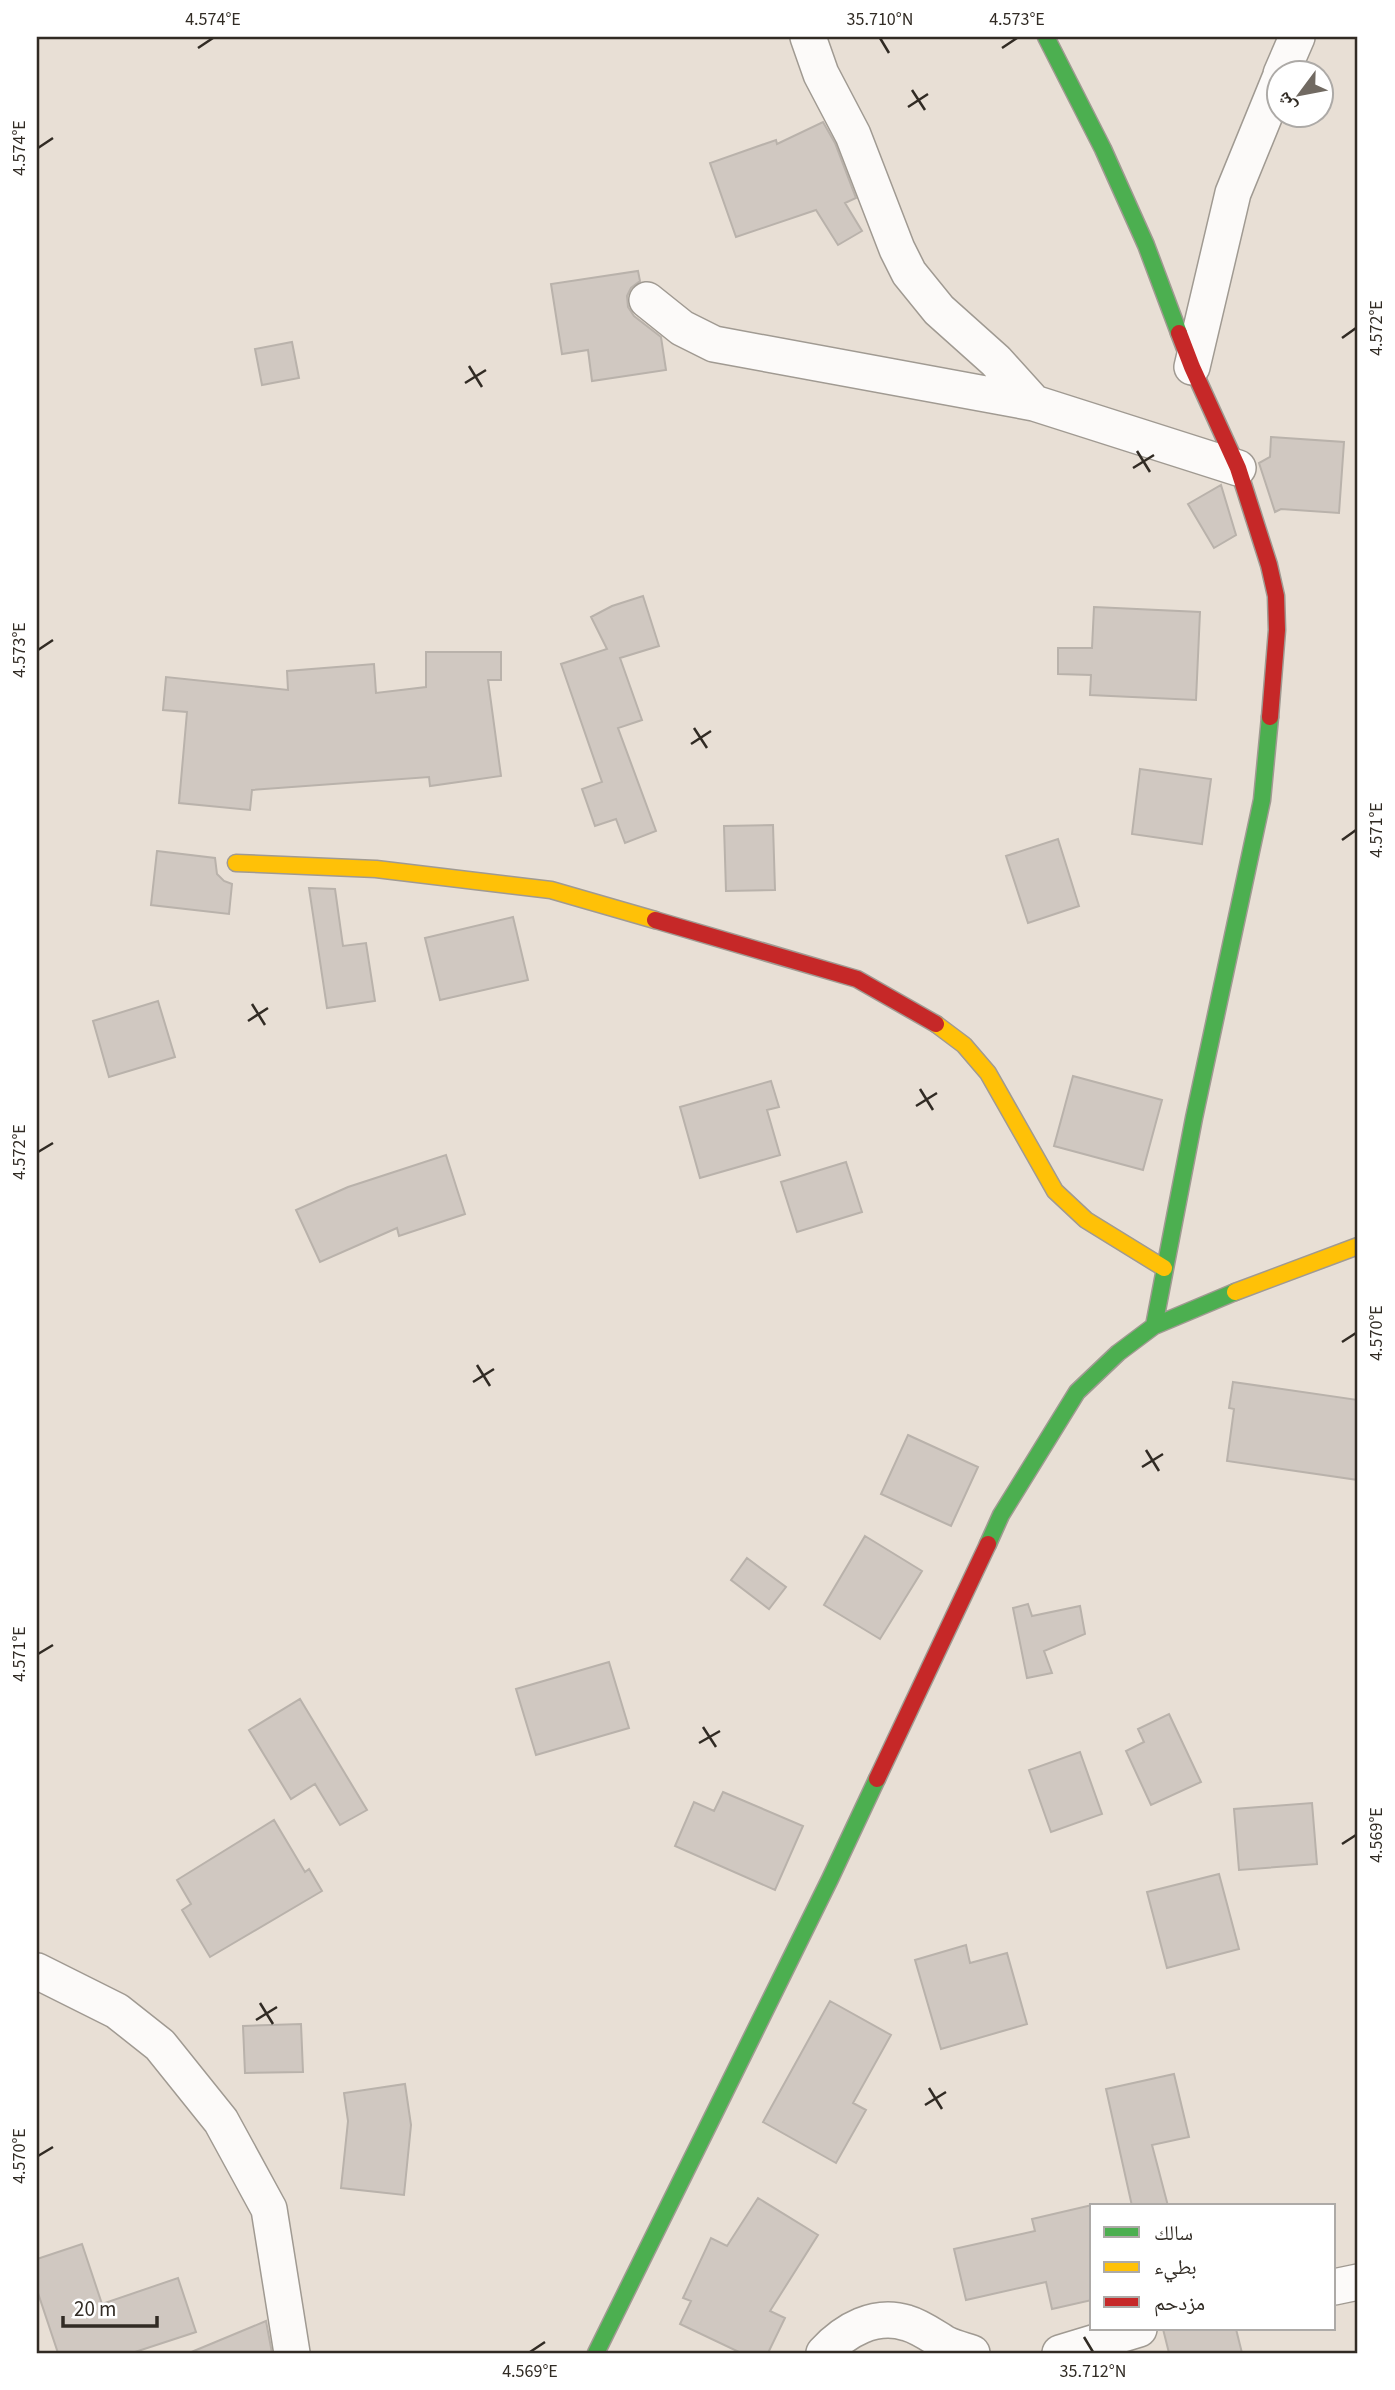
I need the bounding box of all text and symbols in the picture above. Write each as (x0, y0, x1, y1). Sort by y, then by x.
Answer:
text: 4.574°E (185, 7, 241, 32)
text: 35.710°N (847, 7, 913, 32)
text: 4.573°E (989, 7, 1045, 32)
north arrow (1266, 60, 1336, 130)
text: ش (1270, 87, 1304, 118)
text: 4.574°E (7, 120, 32, 176)
text: 4.572°E (1364, 300, 1389, 356)
text: 4.573°E (7, 622, 32, 678)
text: 4.571°E (1364, 802, 1389, 858)
text: 4.572°E (7, 1124, 32, 1180)
text: 4.570°E (1364, 1305, 1389, 1361)
text: 4.571°E (7, 1626, 32, 1682)
text: 4.569°E (1364, 1807, 1389, 1863)
text: 4.570°E (7, 2128, 32, 2184)
legend (1090, 2204, 1336, 2330)
text: سالك (1154, 2218, 1193, 2248)
text: بطيء (1154, 2252, 1197, 2283)
scale bar (63, 2285, 158, 2329)
text: مزدحم (1154, 2288, 1205, 2318)
text: 20 m (74, 2294, 116, 2324)
text: 4.569°E (502, 2359, 558, 2384)
text: 35.712°N (1060, 2359, 1126, 2384)

